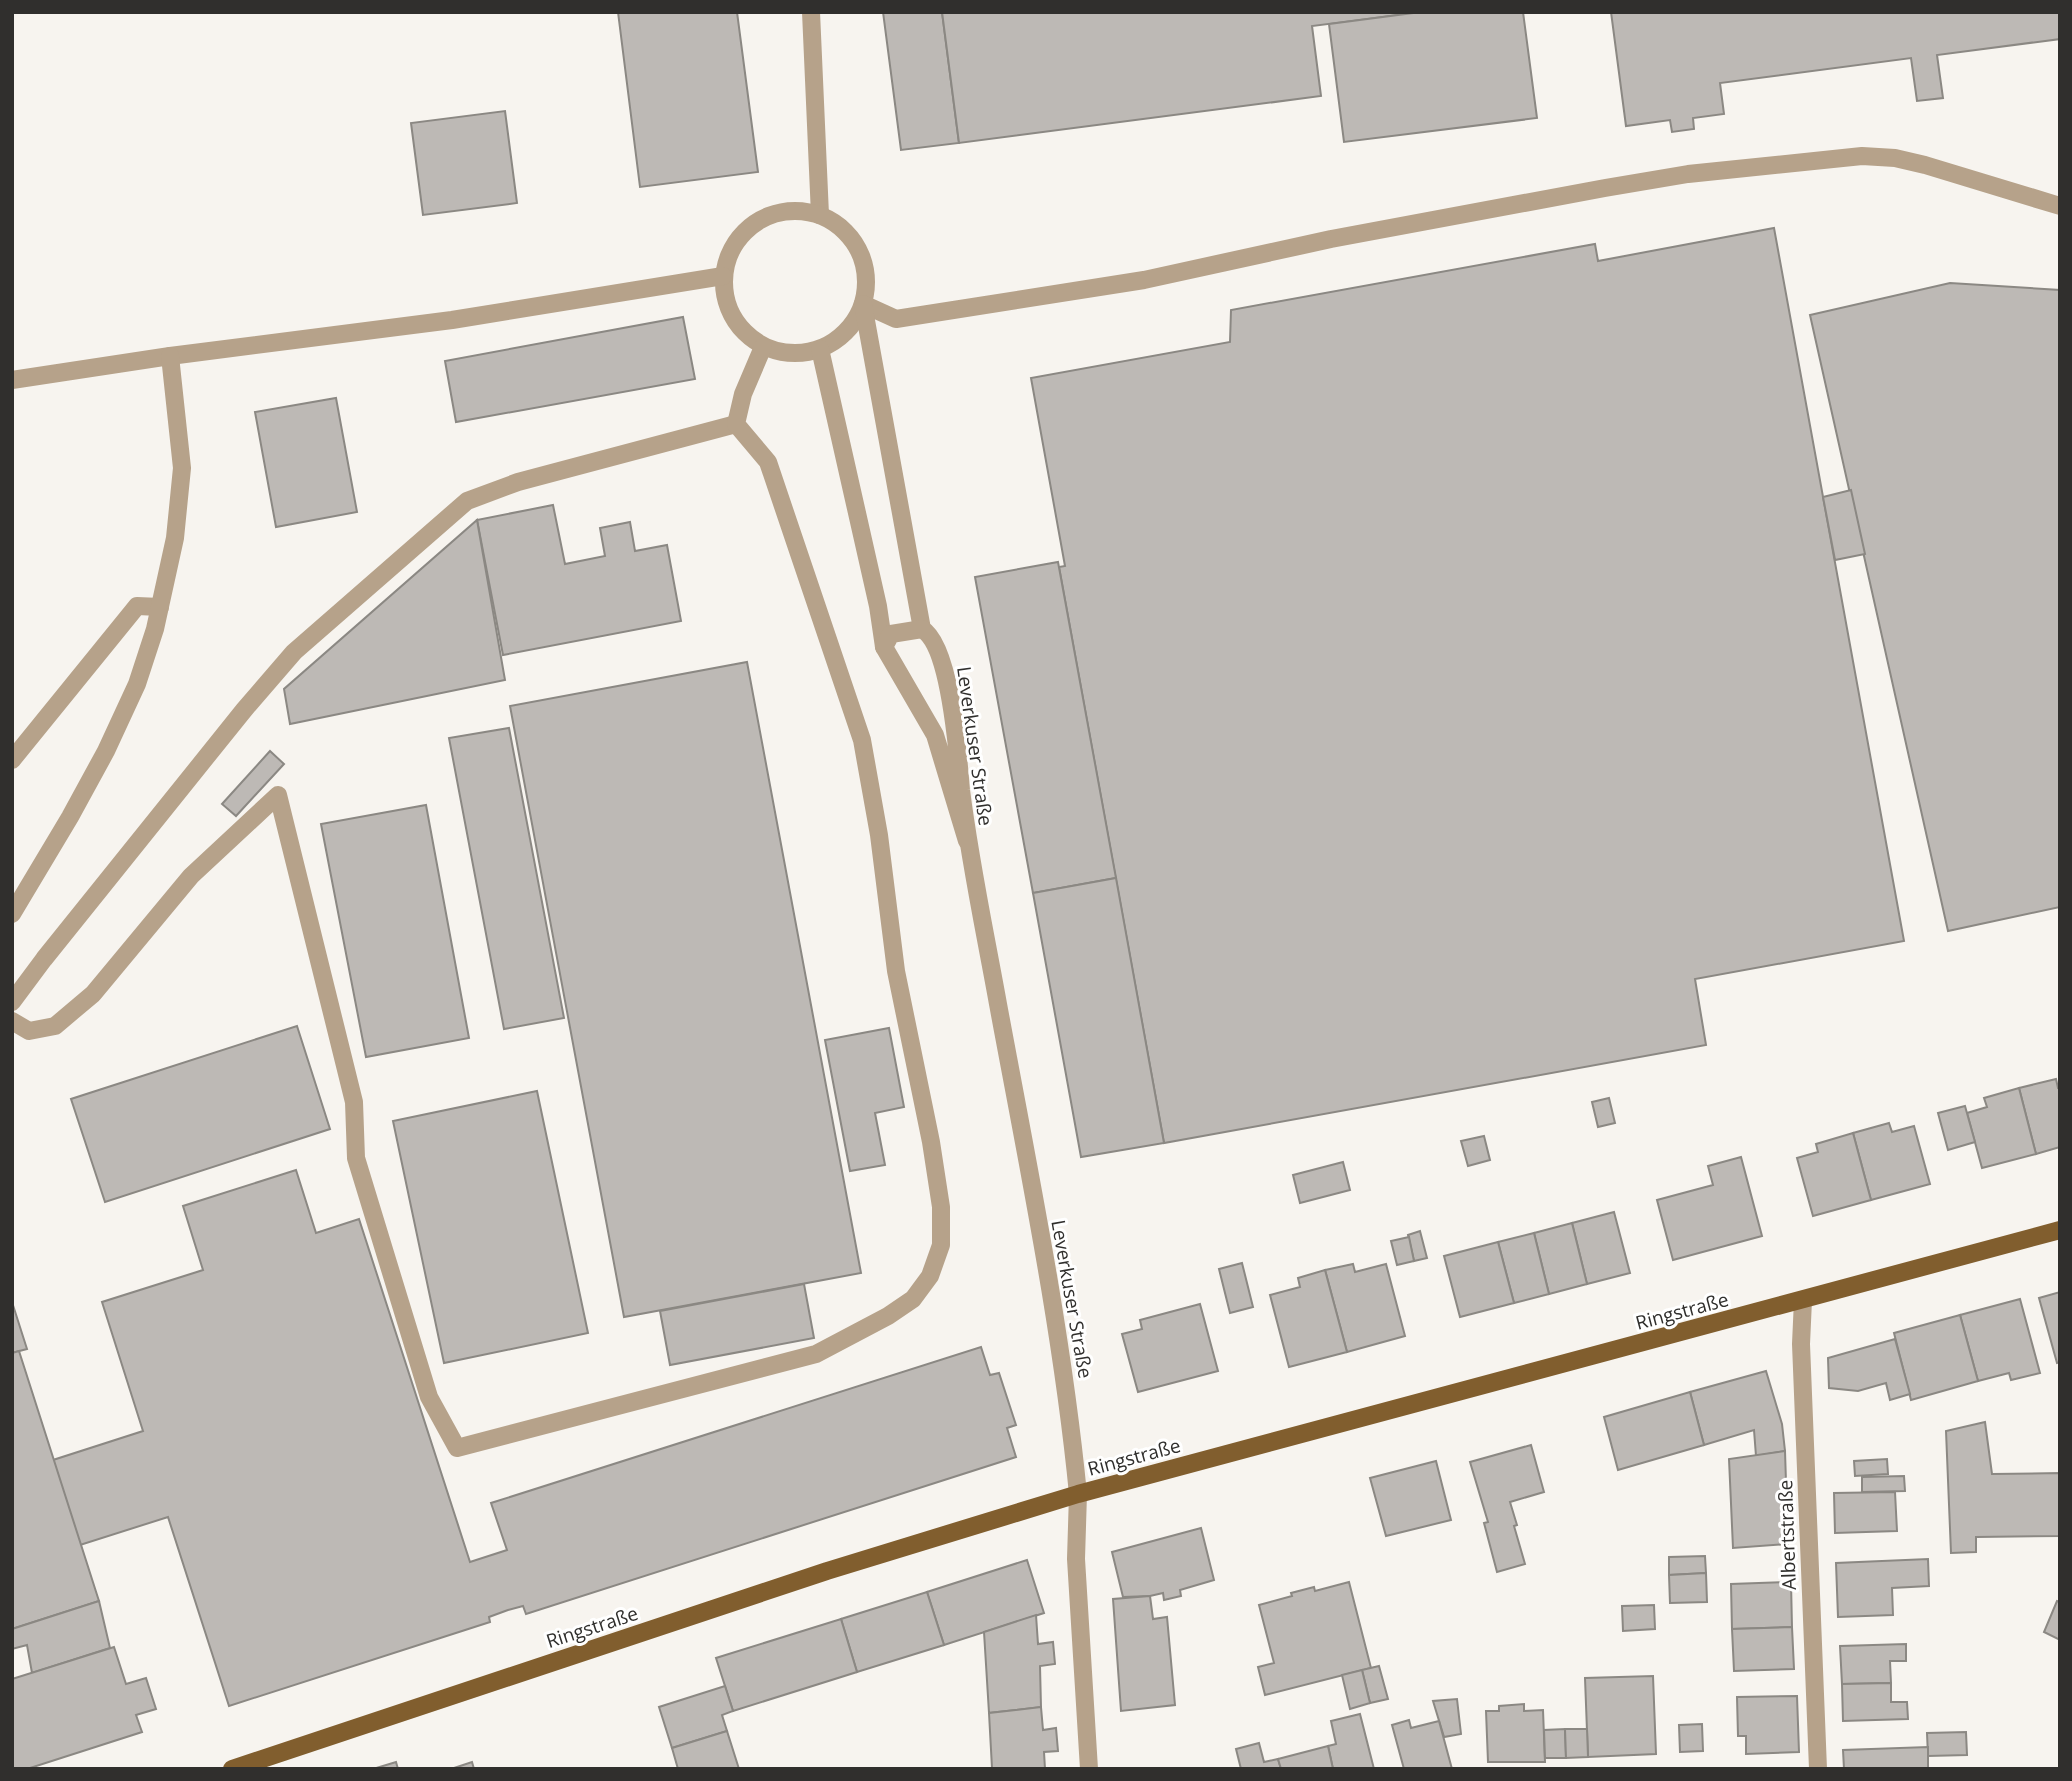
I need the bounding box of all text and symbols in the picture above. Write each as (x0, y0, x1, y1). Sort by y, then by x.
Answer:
street label: Leverkuser Straße (951, 665, 999, 827)
street label: Leverkuser Straße (1045, 1218, 1099, 1380)
street label: Ringstraße (1633, 1286, 1731, 1336)
street label: Ringstraße (1085, 1432, 1183, 1482)
street label: Albertstraße (1772, 1479, 1802, 1591)
street label: Ringstraße (543, 1600, 641, 1654)

